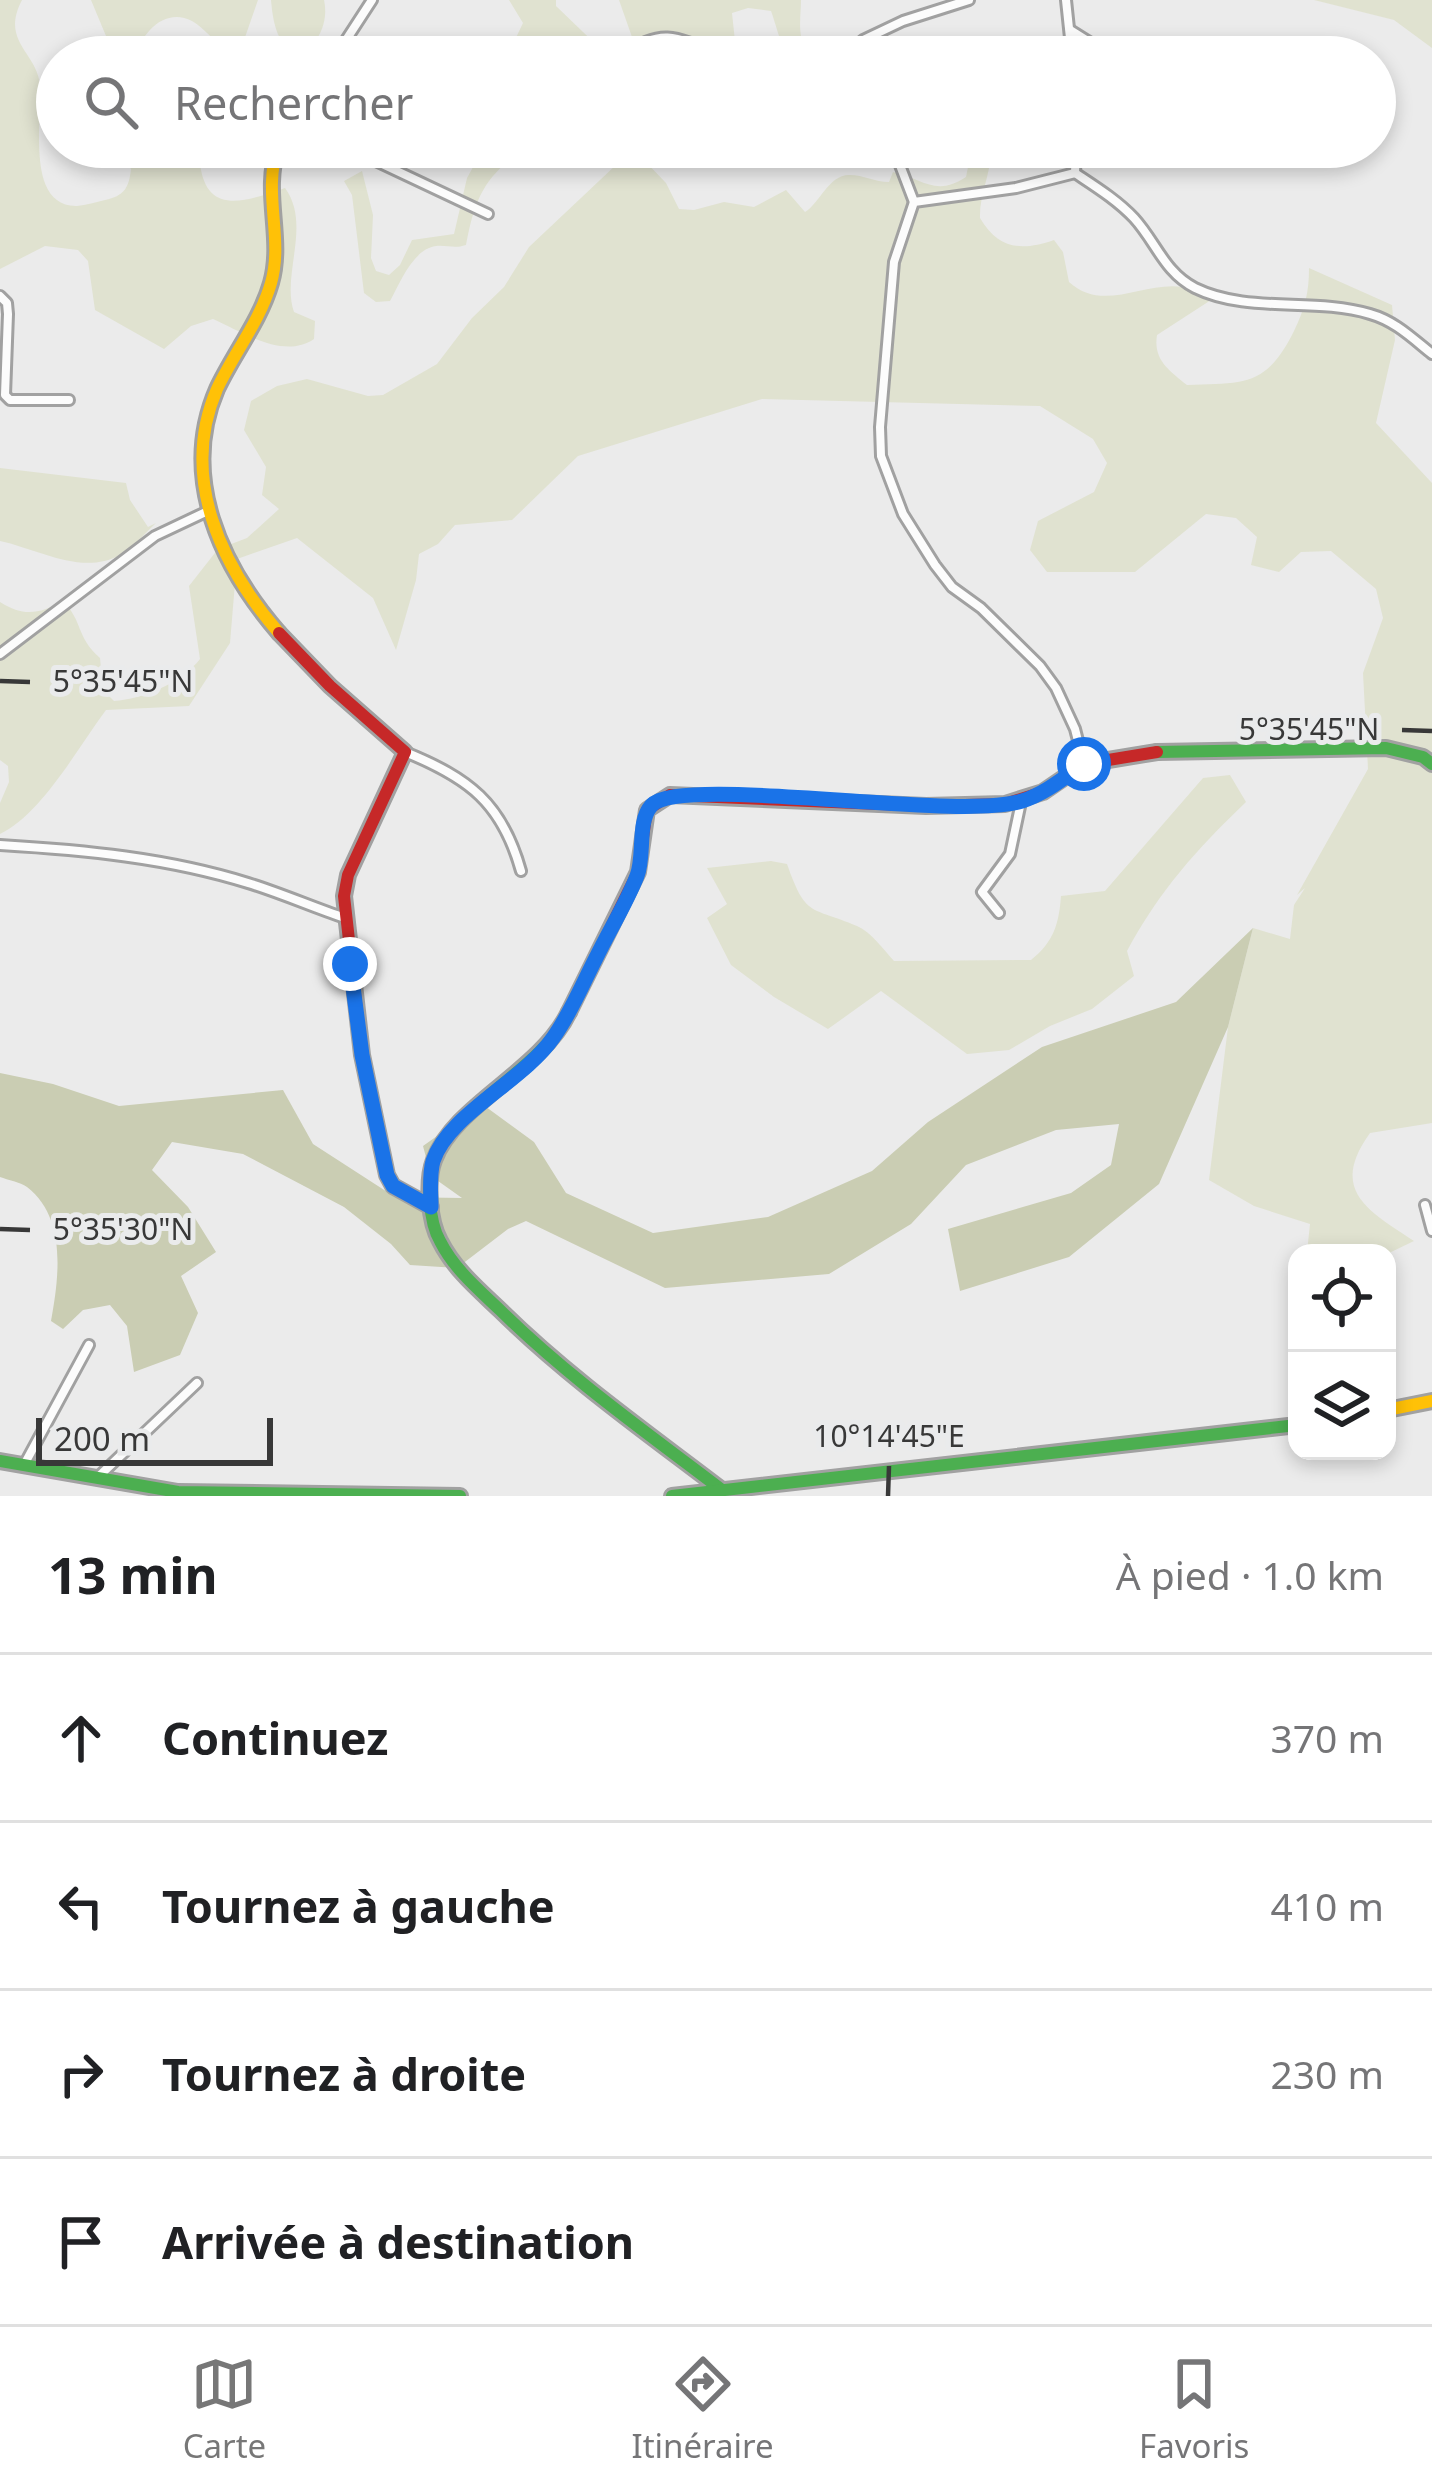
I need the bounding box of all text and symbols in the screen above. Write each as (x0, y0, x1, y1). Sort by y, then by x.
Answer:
search box (36, 36, 1396, 168)
icon: search (78, 69, 144, 135)
text: Rechercher (174, 72, 413, 133)
text: 5°35'45"N (53, 660, 193, 701)
text: 5°35'45"N (1239, 708, 1379, 749)
route start (1057, 737, 1111, 791)
route end (323, 937, 377, 991)
text: 5°35'30"N (53, 1208, 193, 1249)
map controls (1288, 1244, 1396, 1460)
button: locate (1288, 1244, 1396, 1352)
button: layers (1288, 1352, 1396, 1460)
scale bar (36, 1412, 273, 1465)
text: 10°14'45"E (813, 1415, 965, 1456)
text: 200 m (54, 1416, 150, 1461)
text: 13 min (48, 1539, 218, 1609)
text: À pied · 1.0 km (1116, 1548, 1384, 1601)
icon: ahead (48, 1705, 114, 1771)
text: Continuez (162, 1707, 388, 1768)
text: 370 m (1270, 1711, 1384, 1764)
icon: left (48, 1873, 114, 1939)
text: Tournez à gauche (162, 1875, 555, 1936)
text: 410 m (1270, 1879, 1384, 1932)
icon: right (48, 2041, 114, 2107)
text: Tournez à droite (162, 2043, 526, 2104)
text: 230 m (1270, 2047, 1384, 2100)
icon: arrive (48, 2209, 114, 2275)
text: Arrivée à destination (162, 2211, 634, 2272)
tab: Carte (183, 2351, 266, 2468)
tab: Itinéraire (632, 2351, 774, 2468)
tab: Favoris (1139, 2351, 1249, 2468)

